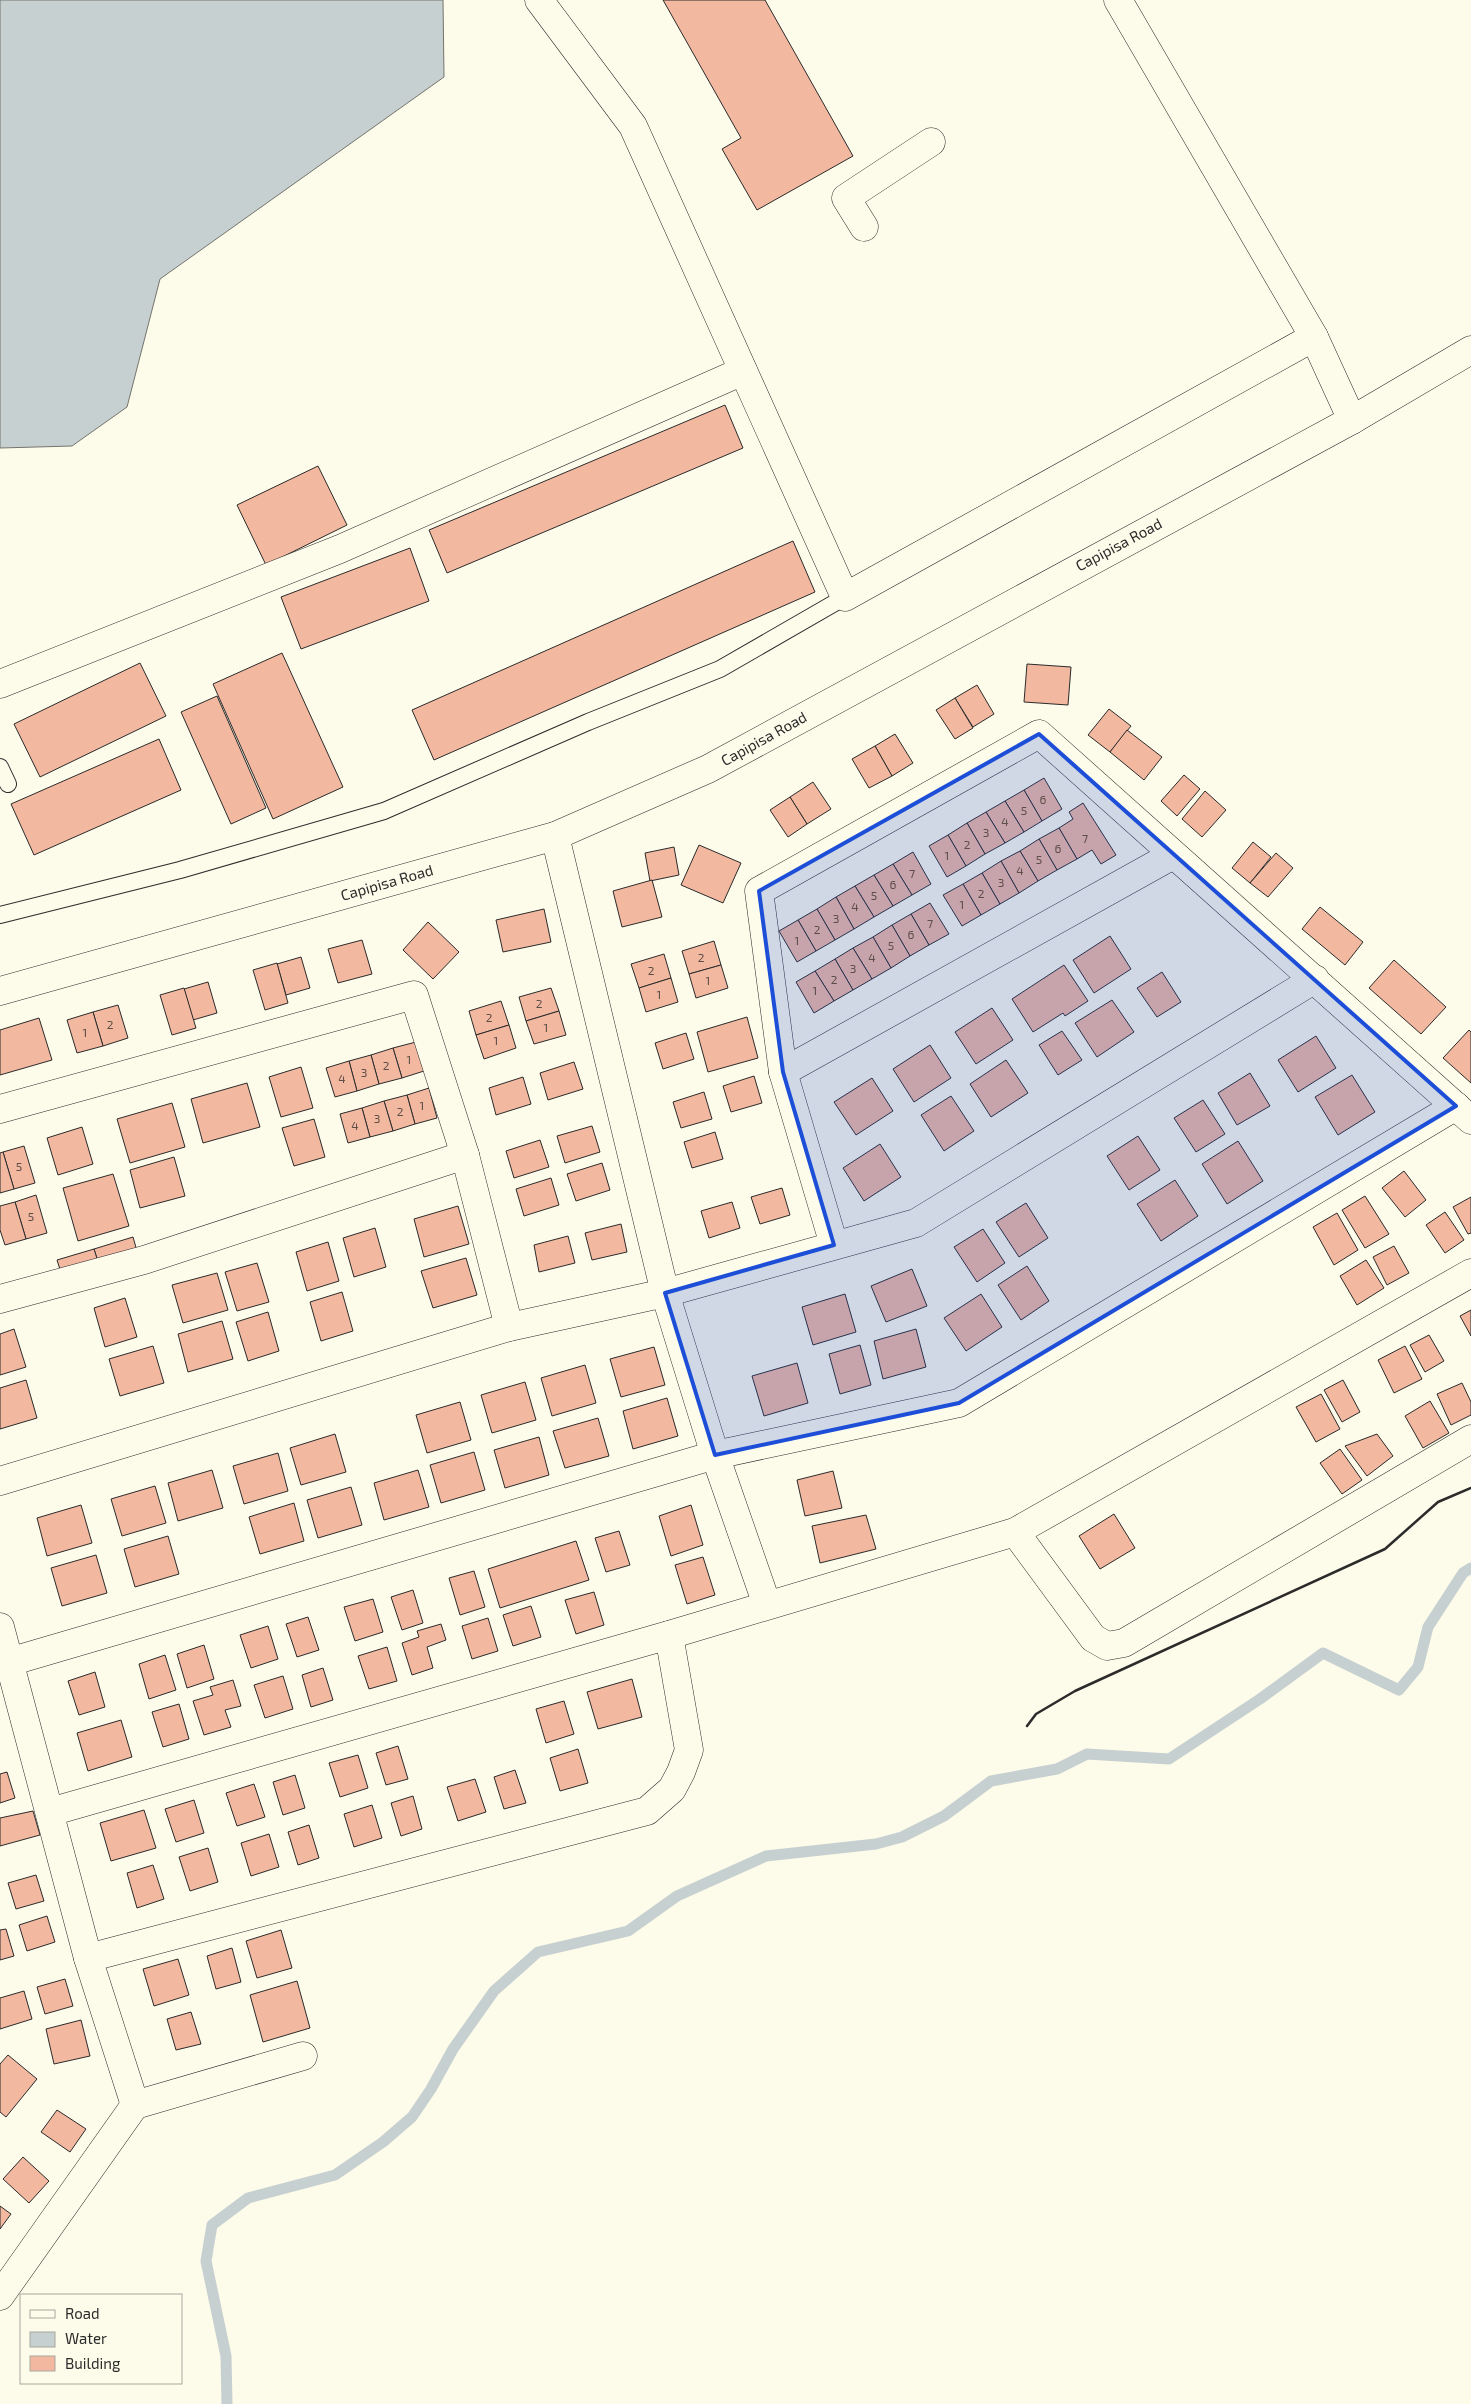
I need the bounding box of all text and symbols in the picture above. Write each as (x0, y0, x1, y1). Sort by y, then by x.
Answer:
street label: Capipisa Road (1072, 514, 1165, 574)
street label: Capipisa Road (717, 707, 810, 769)
house number: 6 (1040, 792, 1047, 806)
house number: 5 (1021, 803, 1027, 817)
house number: 4 (1001, 814, 1009, 828)
house number: 3 (983, 825, 989, 839)
house number: 7 (1082, 831, 1088, 845)
house number: 2 (964, 837, 971, 851)
house number: 6 (1055, 841, 1062, 855)
house number: 1 (945, 848, 949, 862)
house number: 5 (1036, 852, 1042, 866)
street label: Capipisa Road (338, 860, 435, 904)
house number: 4 (1016, 863, 1024, 877)
house number: 7 (909, 866, 915, 880)
house number: 3 (998, 875, 1004, 889)
house number: 6 (890, 877, 897, 891)
house number: 2 (978, 886, 985, 900)
house number: 5 (871, 888, 877, 902)
house number: 1 (960, 897, 964, 911)
house number: 4 (851, 899, 859, 913)
house number: 3 (833, 911, 839, 925)
house number: 7 (927, 916, 933, 930)
house number: 2 (814, 922, 821, 936)
house number: 6 (908, 927, 915, 941)
house number: 1 (795, 933, 799, 947)
house number: 5 (888, 938, 894, 952)
house number: 2 (698, 950, 705, 964)
house number: 4 (868, 950, 876, 964)
house number: 3 (850, 961, 856, 975)
house number: 2 (648, 963, 655, 977)
house number: 2 (831, 972, 838, 986)
house number: 1 (706, 973, 710, 987)
house number: 1 (813, 983, 817, 997)
house number: 1 (657, 987, 661, 1001)
house number: 2 (536, 996, 543, 1010)
house number: 2 (486, 1010, 493, 1024)
house number: 2 (107, 1017, 114, 1031)
house number: 1 (544, 1020, 548, 1034)
house number: 1 (83, 1025, 87, 1039)
house number: 1 (494, 1033, 498, 1047)
house number: 1 (407, 1052, 411, 1066)
house number: 2 (383, 1058, 390, 1072)
house number: 3 (361, 1065, 367, 1079)
house number: 4 (338, 1071, 346, 1085)
house number: 1 (420, 1098, 424, 1112)
house number: 2 (397, 1104, 404, 1118)
house number: 3 (374, 1111, 380, 1125)
house number: 4 (351, 1118, 359, 1132)
house number: 5 (16, 1159, 22, 1173)
house number: 5 (28, 1209, 34, 1223)
legend (20, 2294, 182, 2384)
text: Road (65, 2304, 100, 2322)
text: Water (65, 2329, 107, 2347)
text: Building (65, 2354, 121, 2372)

